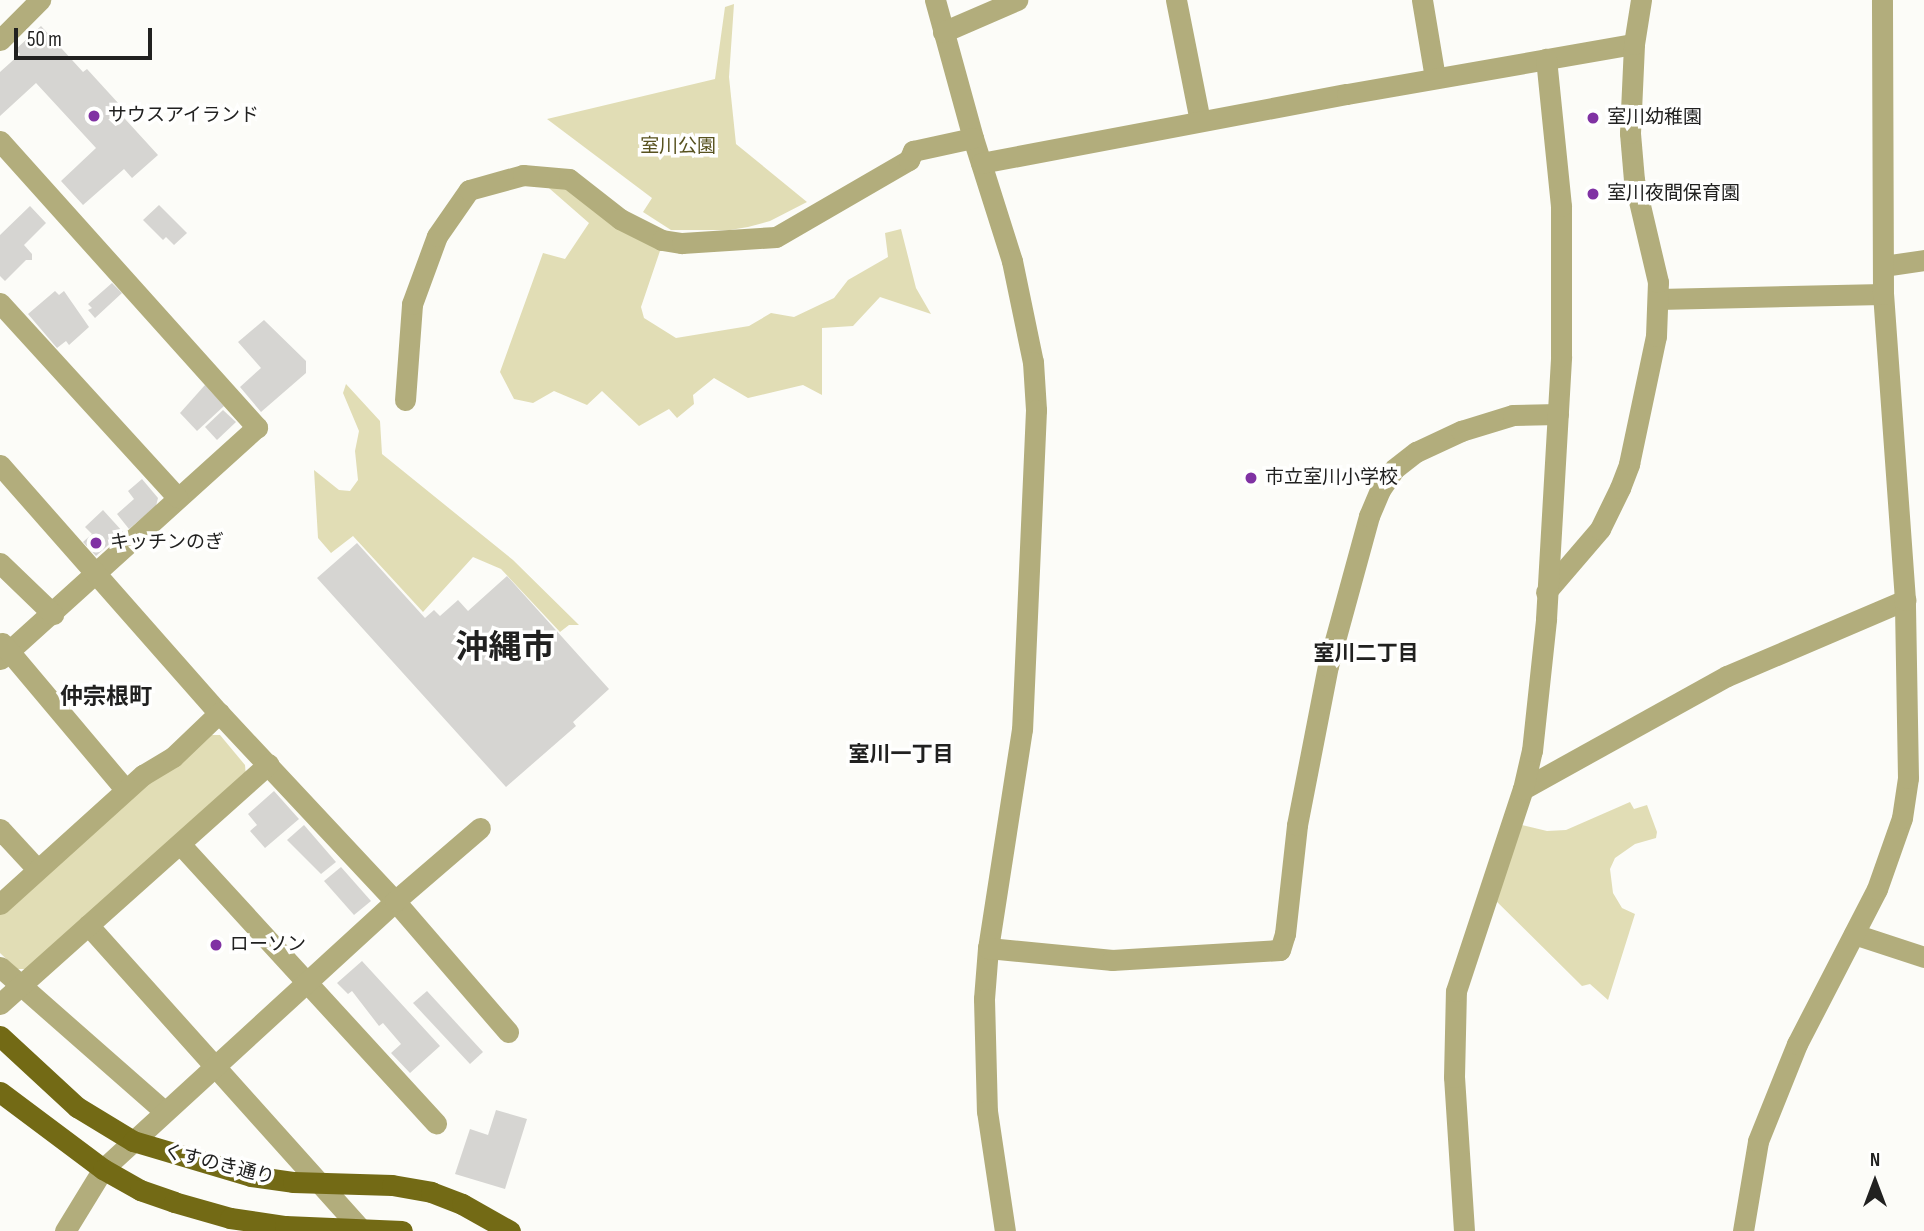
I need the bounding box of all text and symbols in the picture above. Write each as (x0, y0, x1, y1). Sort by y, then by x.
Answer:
scale bar (18, 14, 156, 58)
text: 50 m (27, 27, 62, 52)
place label: サウスアイランド (108, 105, 260, 127)
place label: 室川幼稚園 (1607, 107, 1702, 129)
marker: サウスアイランド (86, 108, 102, 124)
marker: 室川幼稚園 (1585, 110, 1601, 126)
park label: 室川公園 (640, 136, 716, 158)
place label: 室川夜間保育園 (1607, 183, 1740, 205)
marker: 室川夜間保育園 (1585, 186, 1601, 202)
place label: 市立室川小学校 (1265, 467, 1398, 489)
marker: 市立室川小学校 (1243, 470, 1259, 486)
place label: キッチンのぎ (110, 532, 224, 554)
marker: キッチンのぎ (88, 535, 104, 551)
district label: 沖縄市 (456, 629, 554, 669)
district label: 室川二丁目 (1314, 641, 1418, 667)
district label: 仲宗根町 (60, 683, 152, 711)
district label: 室川一丁目 (849, 742, 953, 768)
place label: ローソン (230, 934, 306, 956)
marker: ローソン (208, 937, 224, 953)
street label: くすのき通り (161, 1140, 277, 1190)
north arrow (1840, 1147, 1910, 1217)
text: N (1870, 1149, 1880, 1172)

